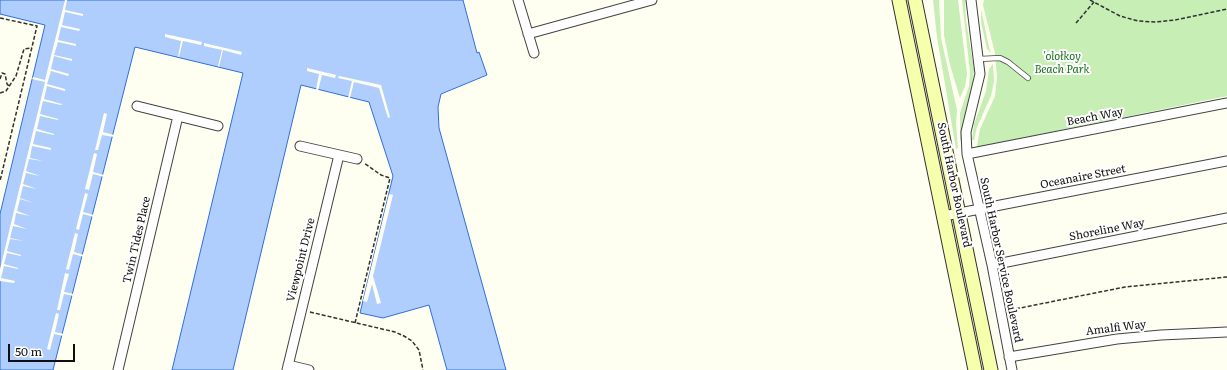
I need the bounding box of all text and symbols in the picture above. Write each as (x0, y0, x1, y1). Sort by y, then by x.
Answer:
park label: 'olołkoy Beach Park (1034, 50, 1090, 76)
street label: Beach Way (1066, 105, 1124, 129)
street label: South Harbor Boulevard (934, 121, 974, 249)
street label: Oceanaire Street (1039, 162, 1127, 192)
street label: South Harbor Service Boulevard (977, 176, 1025, 344)
street label: Twin Tides Place (121, 195, 153, 285)
street label: Shoreline Way (1068, 216, 1146, 244)
street label: Viewpoint Drive (284, 217, 318, 303)
street label: Amalfi Way (1085, 318, 1147, 338)
scale bar (10, 336, 77, 362)
text: 50 m (15, 342, 42, 360)

